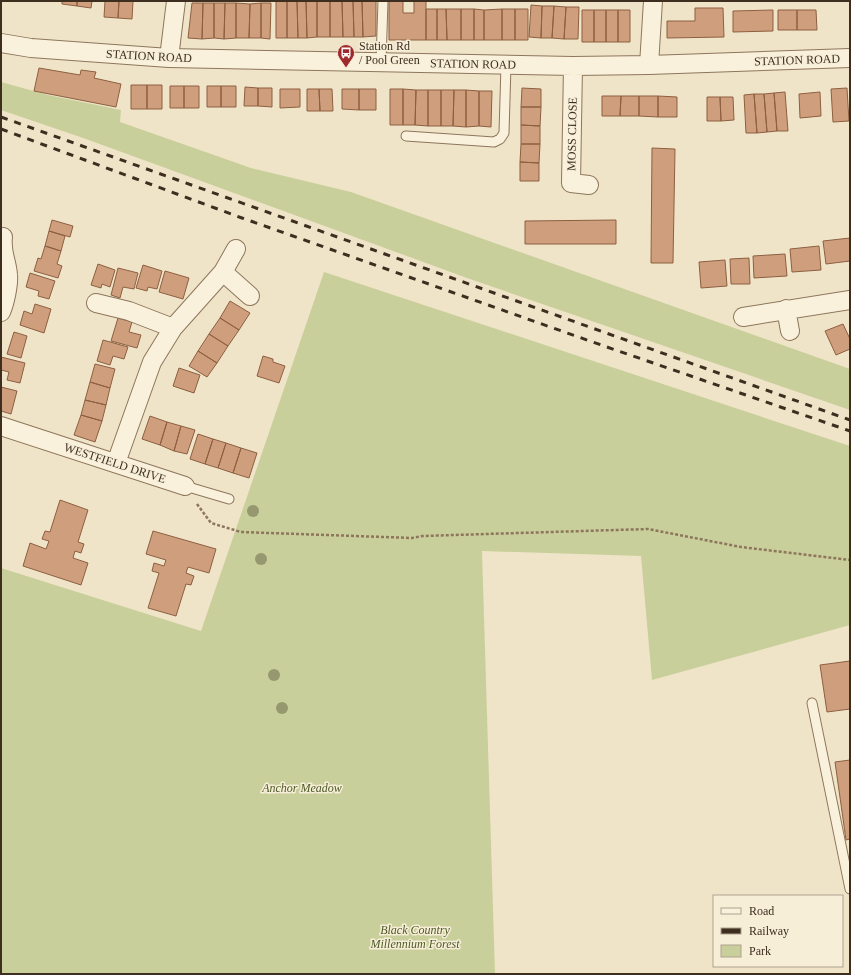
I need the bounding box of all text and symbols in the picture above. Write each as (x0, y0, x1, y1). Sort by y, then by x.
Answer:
place label: Station Rd / Pool Green (359, 39, 420, 67)
bus stop icon: Station Rd / Pool Green (336, 43, 356, 68)
street label: STATION ROAD (106, 47, 193, 65)
street label: STATION ROAD (754, 51, 841, 68)
street label: STATION ROAD (430, 56, 516, 72)
street label: MOSS CLOSE (564, 97, 580, 171)
street label: WESTFIELD DRIVE (62, 440, 168, 486)
park label: Anchor Meadow (261, 781, 342, 795)
legend (713, 895, 843, 967)
text: Road (749, 904, 774, 918)
park label: Black Country Millennium Forest (369, 923, 460, 951)
text: Railway (749, 924, 789, 938)
text: Park (749, 944, 771, 958)

